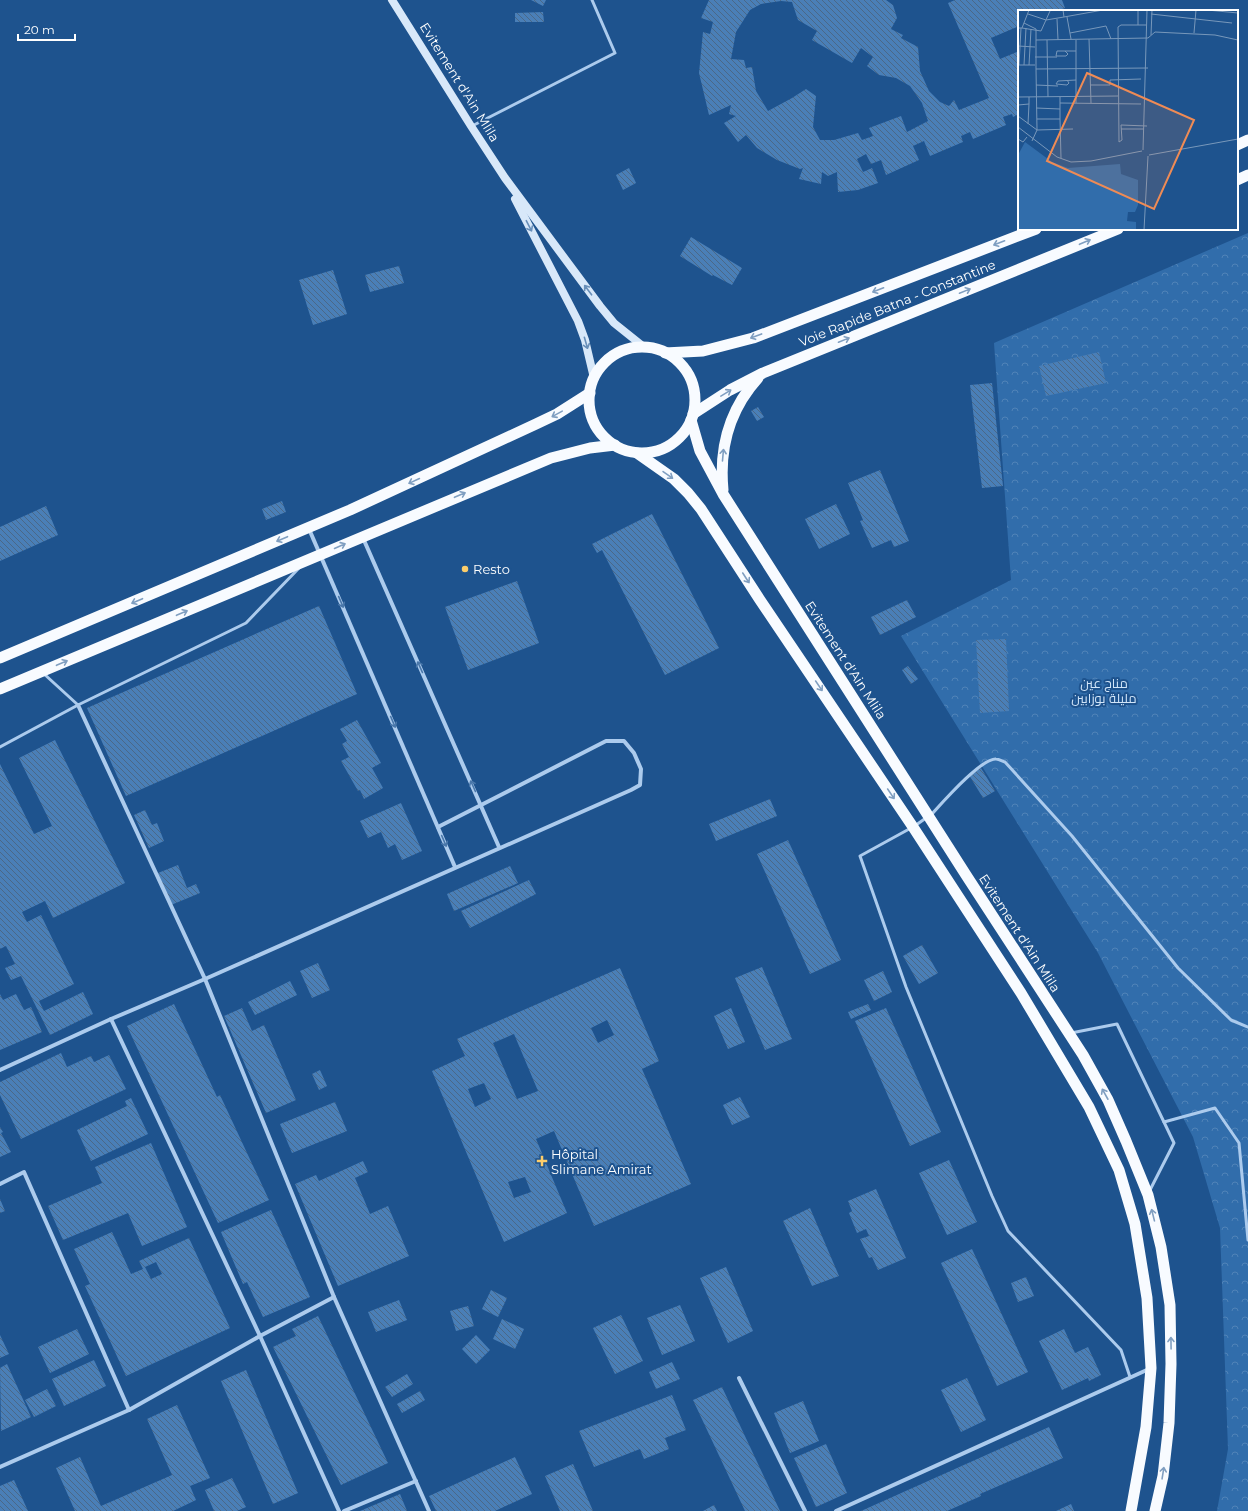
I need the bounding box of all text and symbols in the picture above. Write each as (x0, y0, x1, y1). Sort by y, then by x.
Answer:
inset map (1018, 10, 1238, 230)
scale bar (18, 16, 75, 42)
street label: Evitement d'Ain Mlila (417, 19, 503, 145)
text: 20 m (24, 22, 55, 37)
one-way arrow (526, 219, 533, 231)
one-way arrow (1079, 238, 1091, 246)
one-way arrow (994, 240, 1006, 247)
street label: Voie Rapide Batna - Constantine (796, 256, 998, 350)
one-way arrow (583, 284, 592, 295)
one-way arrow (872, 286, 884, 294)
one-way arrow (958, 287, 970, 295)
one-way arrow (751, 333, 763, 341)
one-way arrow (583, 336, 590, 349)
one-way arrow (838, 336, 850, 343)
one-way arrow (720, 388, 732, 396)
one-way arrow (551, 410, 563, 418)
one-way arrow (719, 449, 726, 462)
one-way arrow (663, 471, 674, 479)
one-way arrow (408, 478, 420, 485)
one-way arrow (454, 491, 466, 499)
one-way arrow (277, 536, 289, 543)
one-way arrow (334, 542, 346, 549)
place label: Resto (473, 561, 510, 577)
marker: Resto (460, 564, 470, 574)
one-way arrow (742, 573, 750, 584)
one-way arrow (338, 596, 345, 608)
one-way arrow (131, 597, 143, 605)
street label: Evitement d'Ain Mlila (802, 598, 890, 722)
one-way arrow (175, 608, 187, 616)
one-way arrow (55, 659, 67, 666)
one-way arrow (416, 661, 423, 673)
park label: مناج عين مليلة بوزابين (1071, 675, 1137, 706)
one-way arrow (815, 681, 823, 692)
one-way arrow (389, 715, 397, 727)
one-way arrow (469, 780, 476, 792)
one-way arrow (887, 788, 895, 799)
one-way arrow (441, 835, 448, 847)
street label: Evitement d'Ain Mlila (976, 871, 1064, 995)
one-way arrow (1101, 1088, 1108, 1100)
place label: Hôpital Slimane Amirat (551, 1146, 652, 1177)
marker: Hôpital Slimane Amirat (536, 1155, 548, 1167)
one-way arrow (1148, 1209, 1156, 1222)
one-way arrow (1167, 1337, 1174, 1350)
one-way arrow (1159, 1467, 1167, 1480)

